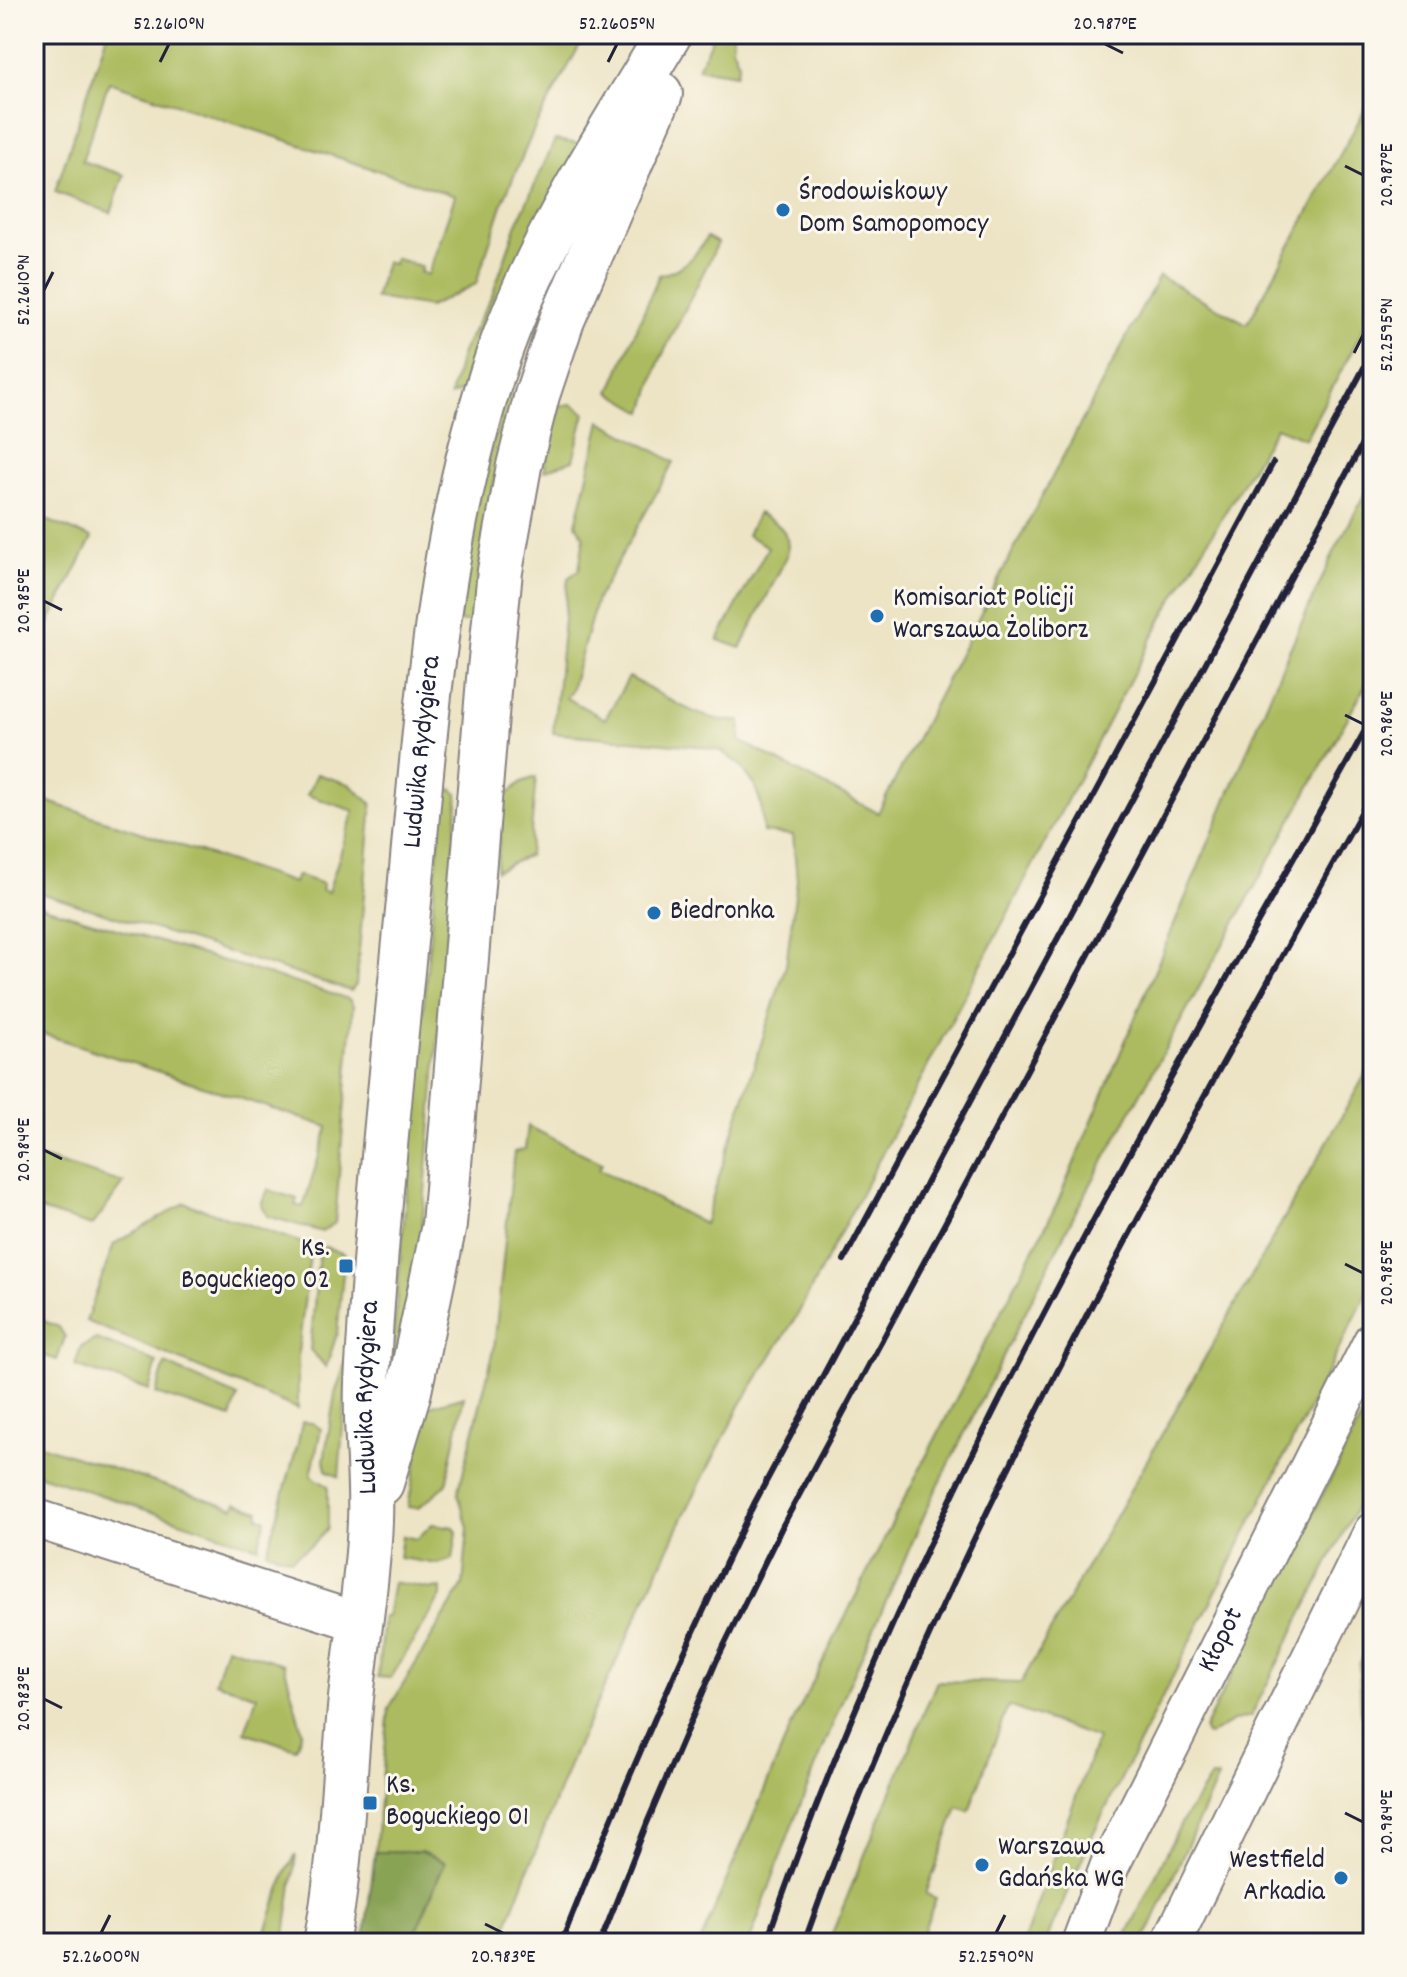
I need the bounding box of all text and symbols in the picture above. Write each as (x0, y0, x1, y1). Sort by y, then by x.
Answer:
text: 52.2610°N (133, 11, 205, 39)
text: 52.2605°N (579, 11, 655, 39)
text: 20.987°E (1073, 11, 1137, 39)
text: 20.987°E (1374, 143, 1402, 207)
place label: Środowiskowy Dom Samopomocy (799, 174, 989, 246)
marker: Środowiskowy Dom Samopomocy (774, 201, 792, 219)
text: 52.2610°N (11, 254, 39, 326)
text: 52.2595°N (1374, 298, 1402, 372)
text: 20.985°E (11, 569, 39, 633)
place label: Komisariat Policji Warszawa Żoliborz (893, 580, 1088, 652)
marker: Komisariat Policji Warszawa Żoliborz (868, 607, 886, 625)
street label: Ludwika Rydygiera (394, 653, 454, 850)
text: 20.986°E (1374, 691, 1402, 757)
place label: Biedronka (670, 893, 775, 933)
marker: Biedronka (645, 904, 663, 922)
text: 20.984°E (11, 1118, 39, 1182)
place label: Ks. Boguckiego 02 (181, 1230, 330, 1302)
text: 20.985°E (1374, 1241, 1402, 1305)
marker: Ks. Boguckiego 02 (337, 1257, 355, 1275)
street label: Ludwika Rydygiera (347, 1299, 392, 1495)
street label: Kłopot (1189, 1601, 1256, 1680)
text: 20.983°E (11, 1667, 39, 1731)
place label: Ks. Boguckiego 01 (386, 1767, 529, 1839)
text: 20.984°E (1374, 1790, 1402, 1854)
marker: Ks. Boguckiego 01 (361, 1794, 379, 1812)
place label: Warszawa Gdańska WG (998, 1829, 1124, 1901)
place label: Westfield Arkadia (1229, 1842, 1326, 1914)
marker: Warszawa Gdańska WG (973, 1856, 991, 1874)
marker: Westfield Arkadia (1332, 1869, 1350, 1887)
text: 52.2600°N (62, 1944, 140, 1972)
text: 20.983°E (471, 1944, 535, 1972)
text: 52.2590°N (958, 1944, 1034, 1972)

